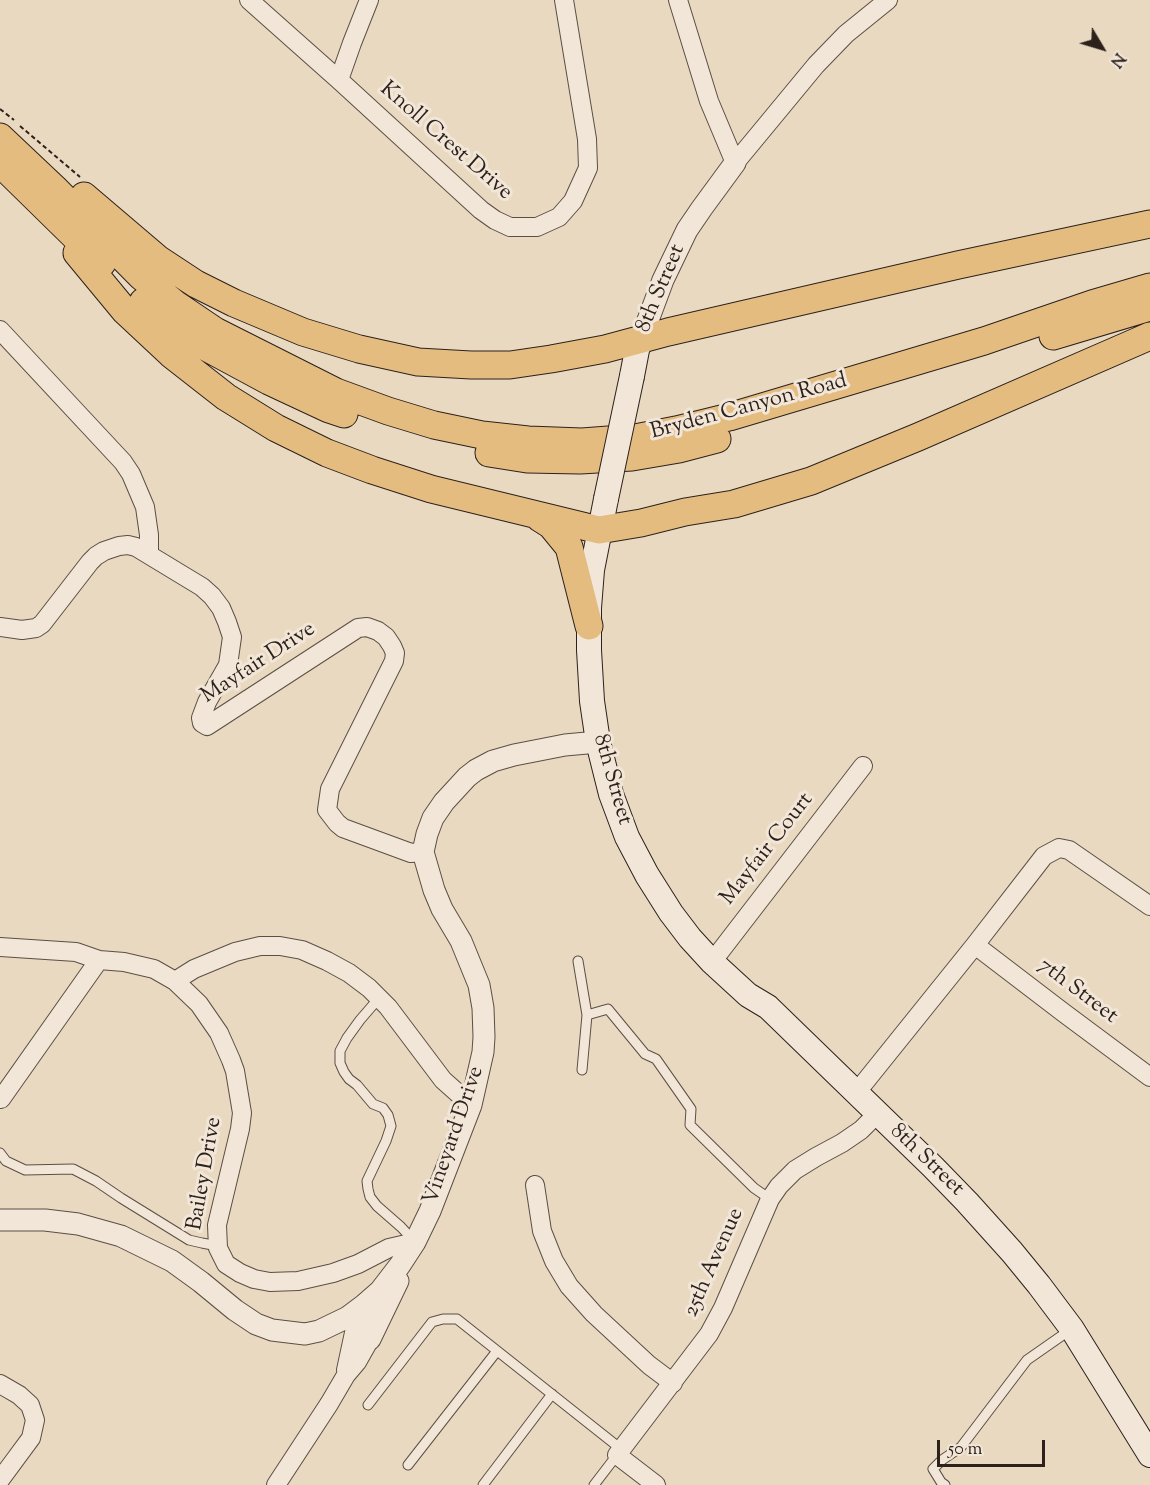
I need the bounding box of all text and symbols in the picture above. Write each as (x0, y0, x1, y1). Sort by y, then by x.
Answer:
north arrow (1072, 18, 1132, 78)
text: N (1104, 47, 1130, 72)
street label: Knoll Crest Drive (373, 77, 517, 207)
street label: 8th Street (632, 241, 692, 337)
street label: Bryden Canyon Road (648, 369, 850, 447)
street label: Mayfair Drive (197, 617, 321, 711)
street label: 8th Street (586, 732, 636, 828)
street label: Mayfair Court (716, 789, 820, 911)
street label: 7th Street (1032, 953, 1122, 1031)
street label: Vineyard Drive (419, 1063, 491, 1209)
street label: Bailey Drive (183, 1115, 229, 1233)
street label: 8th Street (883, 1119, 969, 1203)
street label: 25th Avenue (679, 1204, 751, 1322)
scale bar (940, 1428, 1048, 1466)
text: 50 m (948, 1437, 982, 1463)

